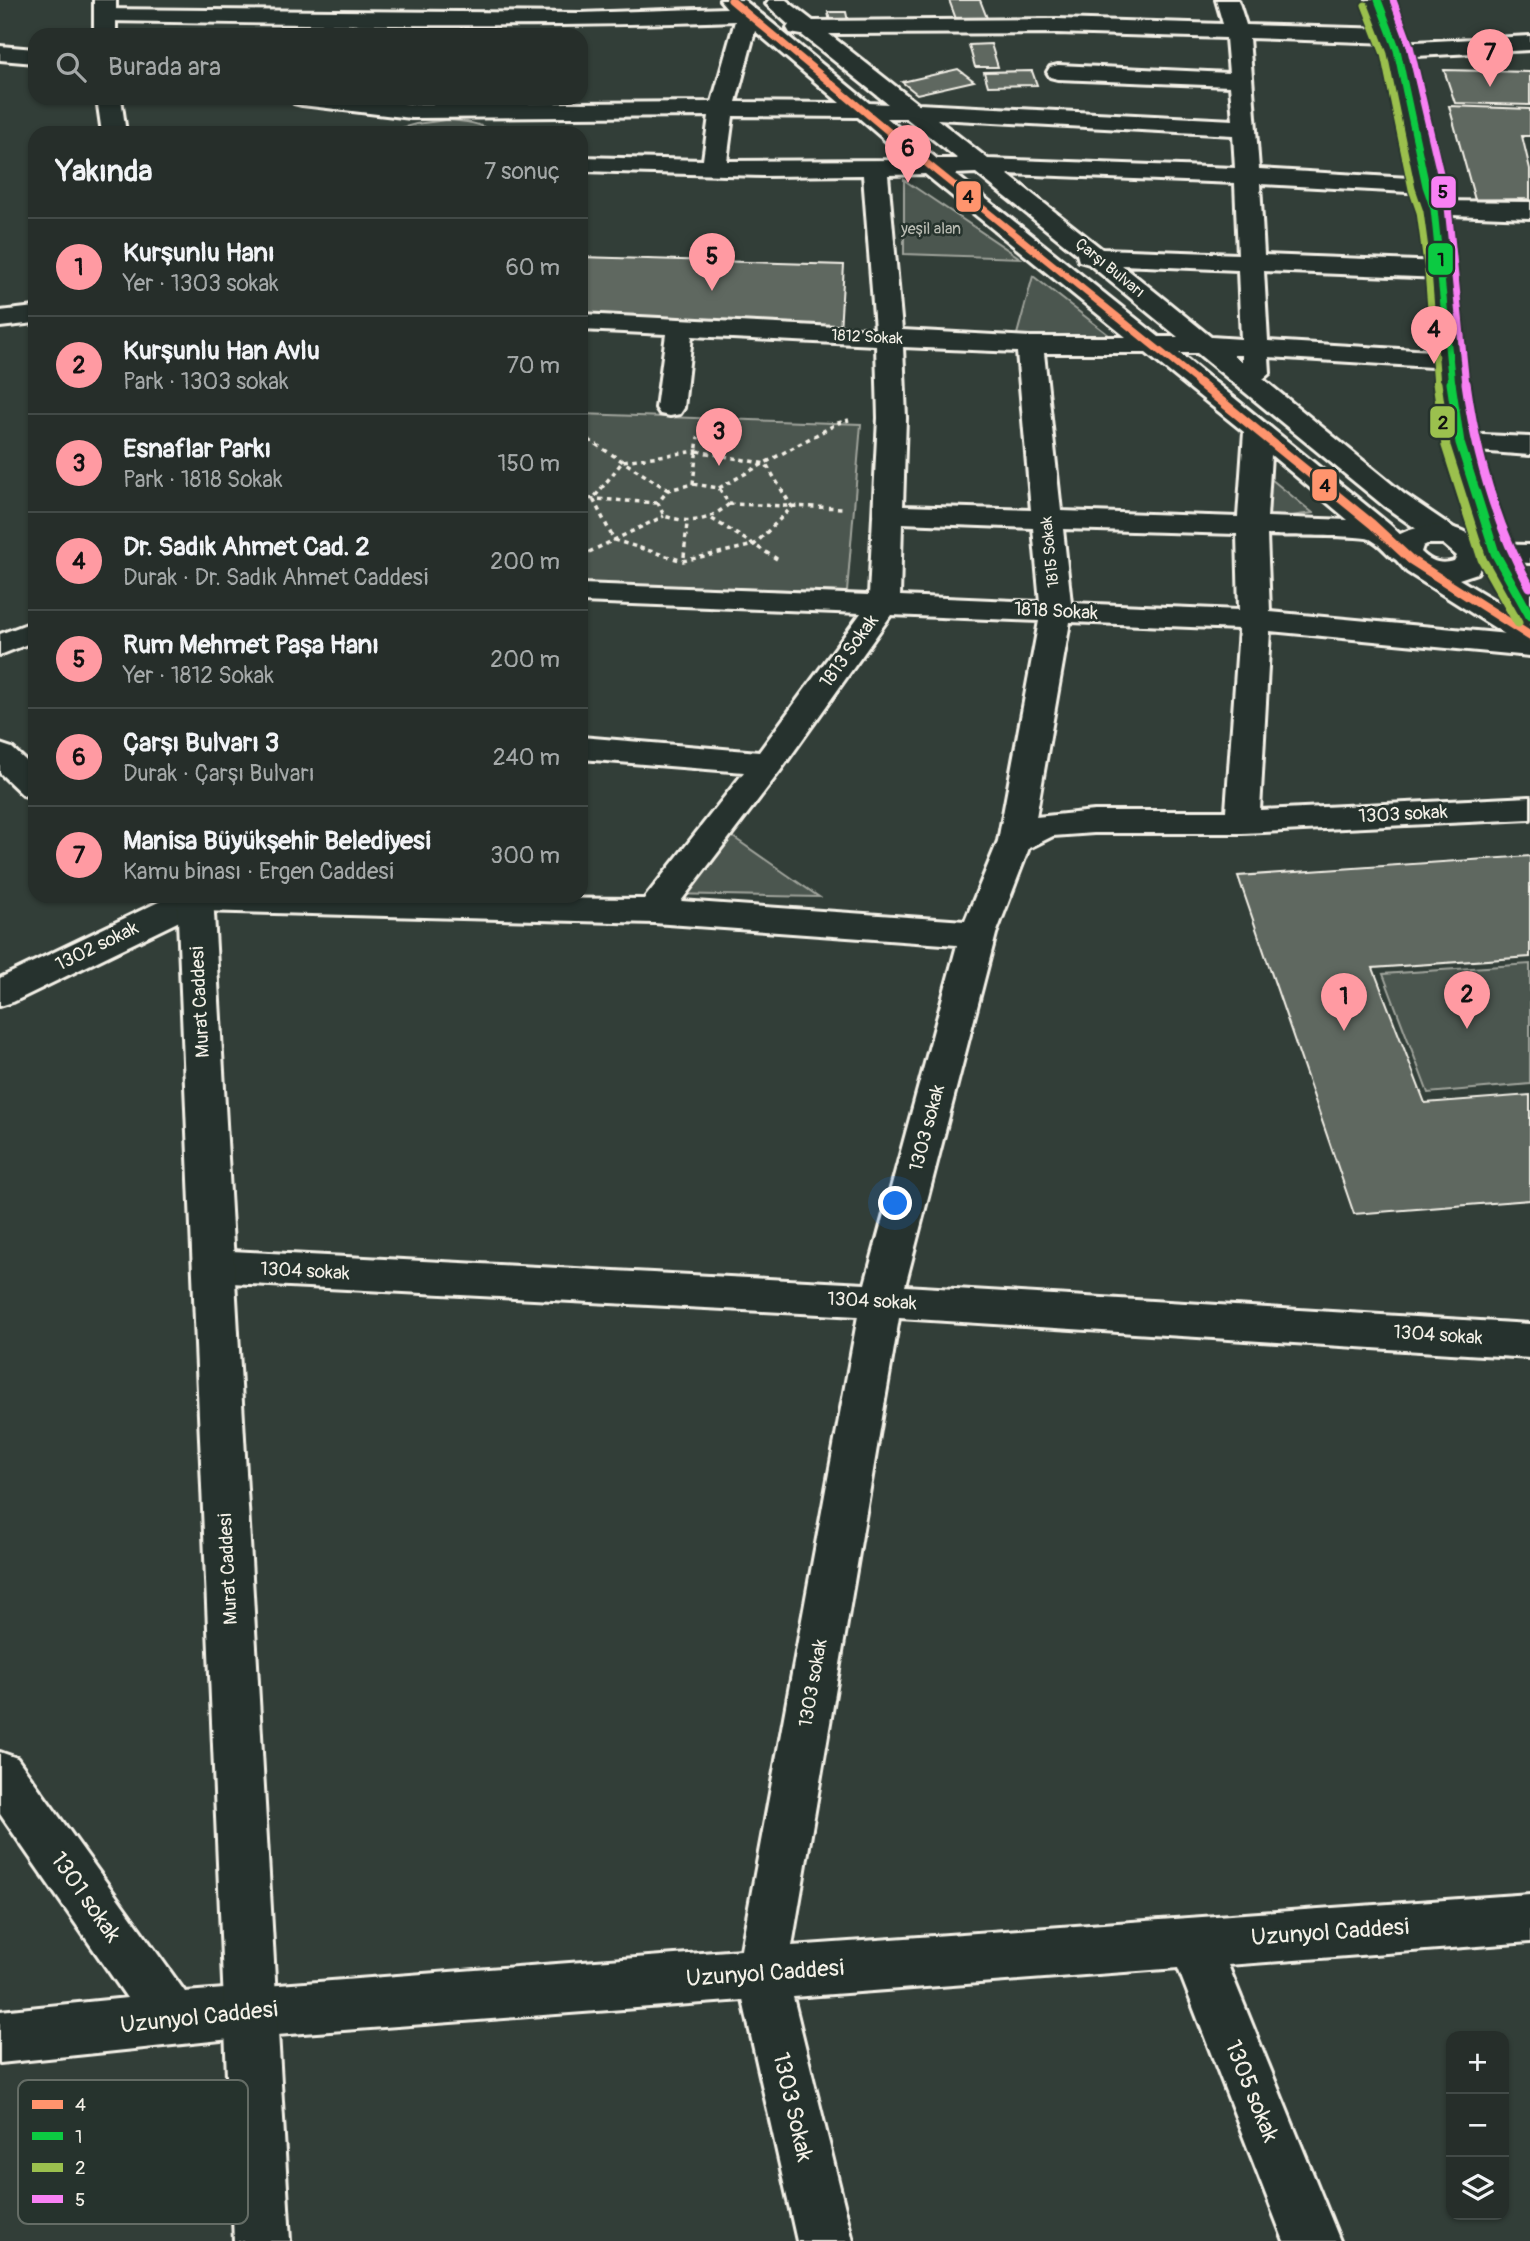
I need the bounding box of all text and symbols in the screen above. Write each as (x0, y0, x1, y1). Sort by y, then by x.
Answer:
search box (28, 28, 588, 105)
pin: 7 (1467, 29, 1513, 87)
icon: search (52, 48, 90, 86)
text: Burada ara (108, 51, 221, 83)
pin: 6 (885, 125, 931, 183)
text: Yakında (56, 153, 152, 190)
text: 7 sonuç (484, 157, 560, 186)
line badge: 5 (1430, 175, 1457, 209)
line badge: 4 (955, 180, 982, 213)
text: 5 (1438, 180, 1448, 204)
text: 4 (962, 185, 974, 209)
park label: yeşil alan (900, 219, 961, 239)
pin: 5 (689, 233, 735, 291)
street label: Çarşı Bulvarı (1071, 234, 1149, 302)
text: Kurşunlu Hanı (123, 237, 275, 269)
line badge: 1 (1427, 242, 1454, 276)
text: 1 (1437, 248, 1445, 272)
text: 1 (75, 253, 84, 282)
text: 60 m (505, 253, 560, 282)
text: Yer · 1303 sokak (123, 269, 279, 298)
pin: 4 (1411, 306, 1457, 364)
street label: 1812 Sokak (831, 325, 904, 349)
text: Kurşunlu Han Avlu (123, 335, 320, 367)
text: 2 (73, 351, 85, 380)
text: 70 m (507, 351, 560, 380)
text: Park · 1303 sokak (123, 367, 289, 396)
line badge: 2 (1429, 405, 1456, 439)
pin: 3 (696, 408, 742, 466)
text: 2 (1438, 411, 1449, 435)
text: Esnaflar Parkı (123, 433, 271, 465)
text: 3 (73, 449, 85, 478)
text: 150 m (497, 449, 560, 478)
text: Park · 1818 Sokak (123, 465, 282, 494)
line badge: 4 (1311, 468, 1338, 502)
text: 4 (1319, 474, 1331, 498)
street label: 1815 Sokak (1036, 515, 1064, 589)
text: Dr. Sadık Ahmet Cad. 2 (123, 531, 370, 563)
text: 4 (72, 547, 86, 576)
text: 200 m (490, 547, 560, 576)
text: Durak · Dr. Sadık Ahmet Caddesi (123, 563, 428, 592)
street label: 1818 Sokak (1013, 597, 1099, 625)
street label: 1813 Sokak (814, 609, 884, 692)
text: Rum Mehmet Paşa Hanı (123, 629, 379, 661)
text: 5 (73, 645, 85, 674)
text: 200 m (490, 645, 560, 674)
text: Yer · 1812 Sokak (123, 661, 274, 690)
text: Çarşı Bulvarı 3 (123, 727, 279, 759)
text: 6 (72, 743, 86, 772)
text: 240 m (493, 743, 560, 772)
text: Durak · Çarşı Bulvarı (123, 759, 315, 788)
street label: 1303 sokak (1358, 800, 1448, 828)
text: Manisa Büyükşehir Belediyesi (123, 825, 431, 857)
text: 7 (73, 841, 85, 870)
text: 300 m (490, 841, 560, 870)
text: Kamu binası · Ergen Caddesi (123, 857, 394, 886)
street label: 1302 sokak (52, 916, 142, 976)
street label: Murat Caddesi (185, 946, 215, 1058)
pin: 2 (1444, 971, 1490, 1029)
pin: 1 (1321, 973, 1367, 1031)
street label: 1303 sokak (904, 1082, 950, 1174)
your location (878, 1186, 912, 1220)
street label: 1304 sokak (260, 1257, 350, 1285)
street label: 1304 sokak (827, 1287, 917, 1315)
street label: 1304 sokak (1393, 1320, 1484, 1350)
street label: Murat Caddesi (213, 1513, 243, 1625)
street label: 1303 sokak (793, 1637, 833, 1729)
street label: 1301 sokak (44, 1846, 128, 1948)
street label: Uzunyol Caddesi (1250, 1912, 1410, 1952)
street label: Uzunyol Caddesi (685, 1953, 845, 1993)
street label: Uzunyol Caddesi (119, 1994, 279, 2040)
map controls (1446, 2031, 1509, 2220)
button: + (1446, 2031, 1509, 2094)
street label: 1305 sokak (1218, 2036, 1286, 2147)
street label: 1303 Sokak (766, 2050, 820, 2165)
legend (18, 2080, 248, 2224)
text: 4 (75, 2093, 86, 2117)
button: − (1446, 2094, 1509, 2157)
text: 1 (75, 2125, 82, 2149)
text: 2 (75, 2156, 86, 2180)
button: layers (1446, 2157, 1509, 2220)
text: 5 (75, 2188, 85, 2212)

